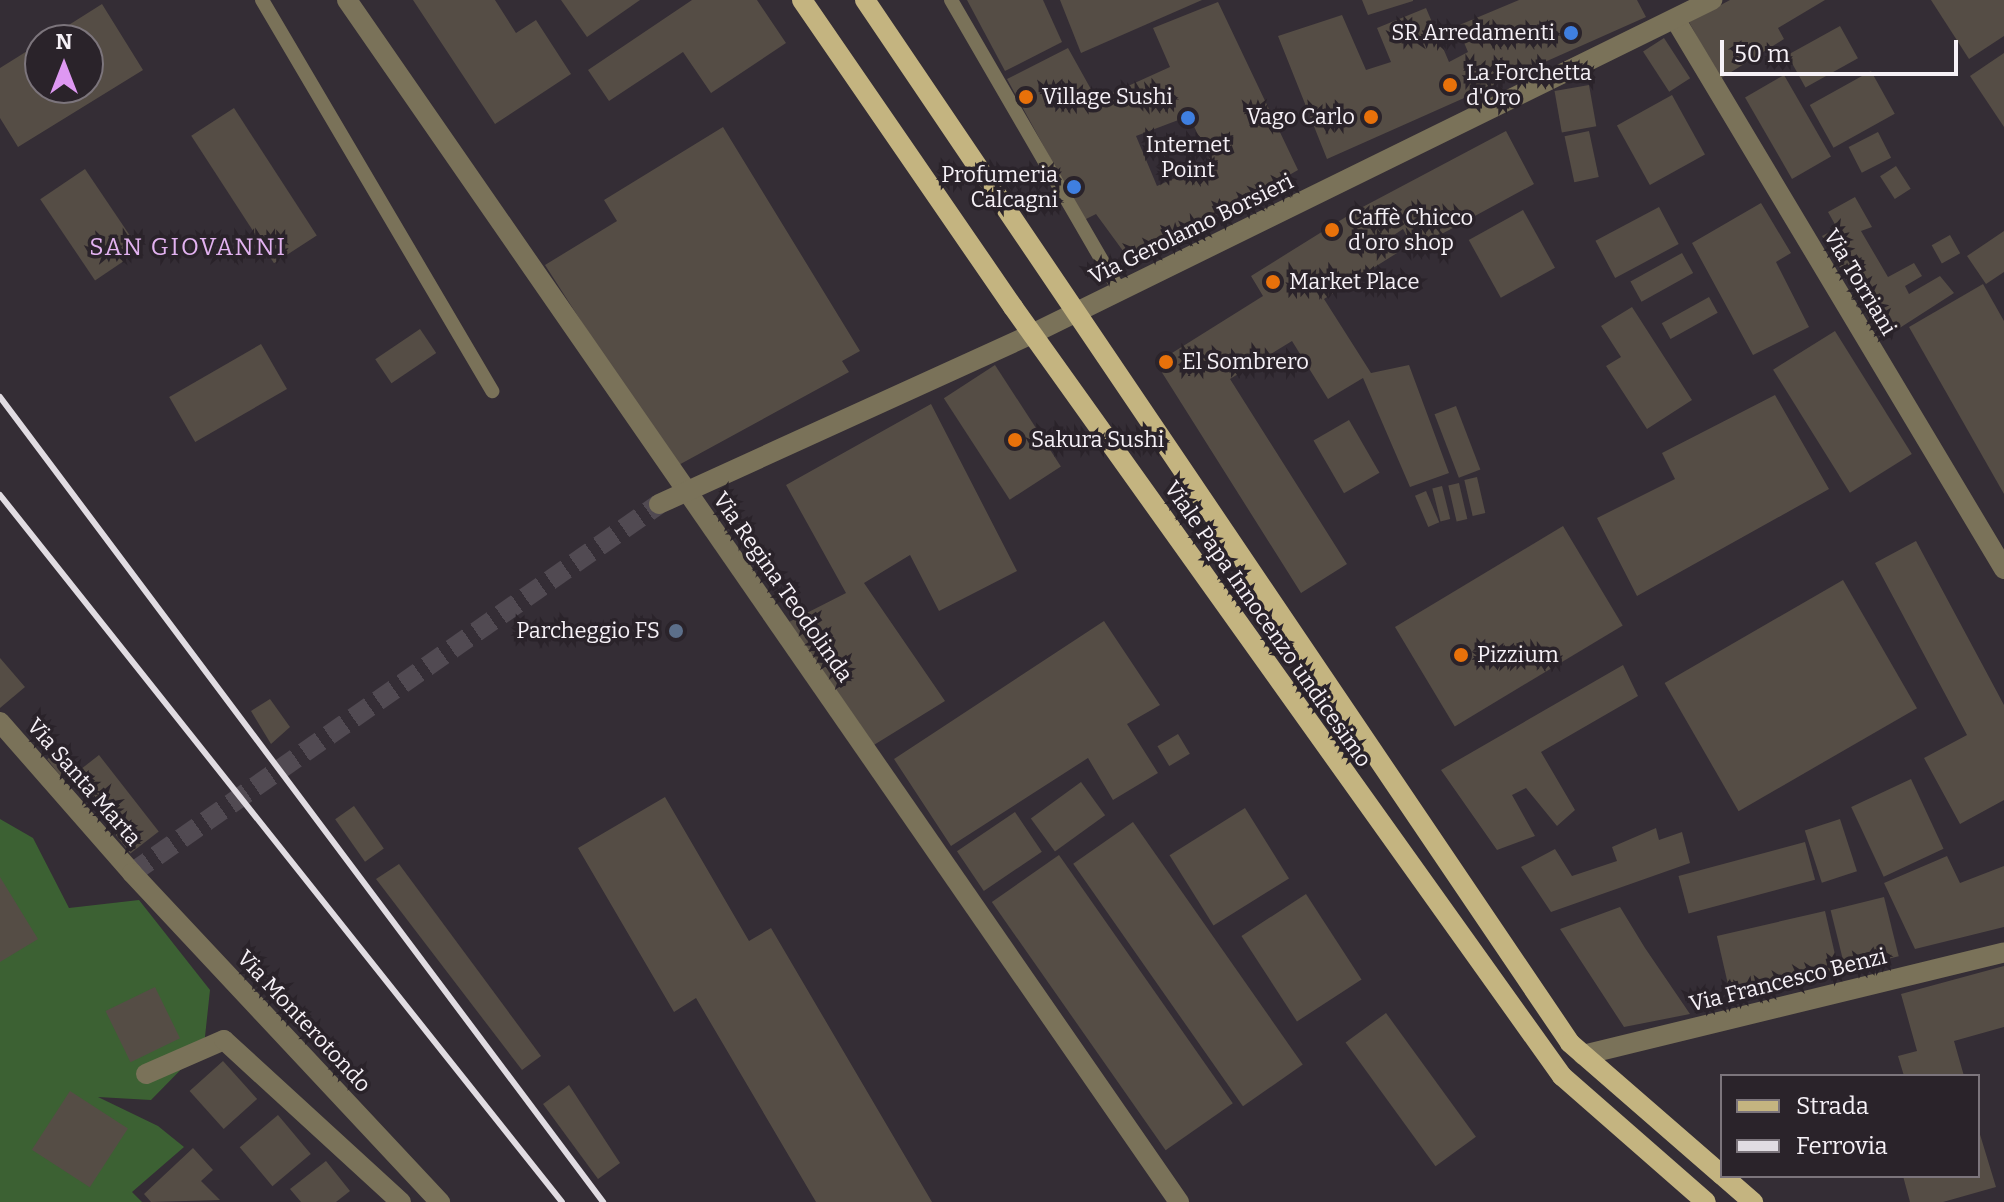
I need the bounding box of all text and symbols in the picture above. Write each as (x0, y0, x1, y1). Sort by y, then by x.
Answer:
place label: SR Arredamenti (1391, 20, 1555, 46)
north arrow (24, 24, 104, 104)
marker: SR Arredamenti (1562, 24, 1580, 42)
scale bar (1724, 24, 1962, 74)
text: N (56, 28, 72, 55)
text: 50 m (1734, 40, 1790, 68)
place label: La Forchetta d'Oro (1466, 59, 1592, 110)
marker: La Forchetta d'Oro (1441, 76, 1459, 94)
place label: Village Sushi (1042, 84, 1173, 110)
marker: Village Sushi (1017, 88, 1035, 106)
place label: Vago Carlo (1246, 104, 1355, 130)
marker: Vago Carlo (1362, 108, 1380, 126)
marker: Internet Point (1179, 109, 1197, 127)
place label: Internet Point (1146, 131, 1230, 182)
place label: Profumeria Calcagni (941, 161, 1058, 212)
street label: Via Gerolamo Borsieri (1084, 168, 1298, 290)
marker: Profumeria Calcagni (1065, 178, 1083, 196)
place label: Caffè Chicco d'oro shop (1348, 204, 1473, 256)
marker: Caffè Chicco d'oro shop (1323, 221, 1341, 239)
street label: Via Torriani (1818, 224, 1902, 340)
district label: SAN GIOVANNI (89, 234, 287, 262)
place label: Market Place (1289, 269, 1420, 295)
marker: Market Place (1264, 273, 1282, 291)
place label: El Sombrero (1182, 349, 1309, 375)
marker: El Sombrero (1157, 353, 1175, 371)
place label: Sakura Sushi (1031, 427, 1164, 453)
marker: Sakura Sushi (1006, 431, 1024, 449)
street label: Viale Papa Innocenzo undicesimo (1159, 476, 1377, 772)
street label: Via Regina Teodolinda (707, 487, 859, 687)
place label: Parcheggio FS (516, 618, 660, 644)
marker: Parcheggio FS (667, 622, 685, 640)
place label: Pizzium (1477, 642, 1559, 668)
marker: Pizzium (1452, 646, 1470, 664)
street label: Via Santa Marta (21, 713, 147, 851)
street label: Via Francesco Benzi (1687, 943, 1889, 1017)
street label: Via Monterotondo (232, 945, 376, 1097)
legend (1720, 1074, 1980, 1178)
text: Strada (1796, 1092, 1869, 1120)
text: Ferrovia (1796, 1132, 1888, 1160)

